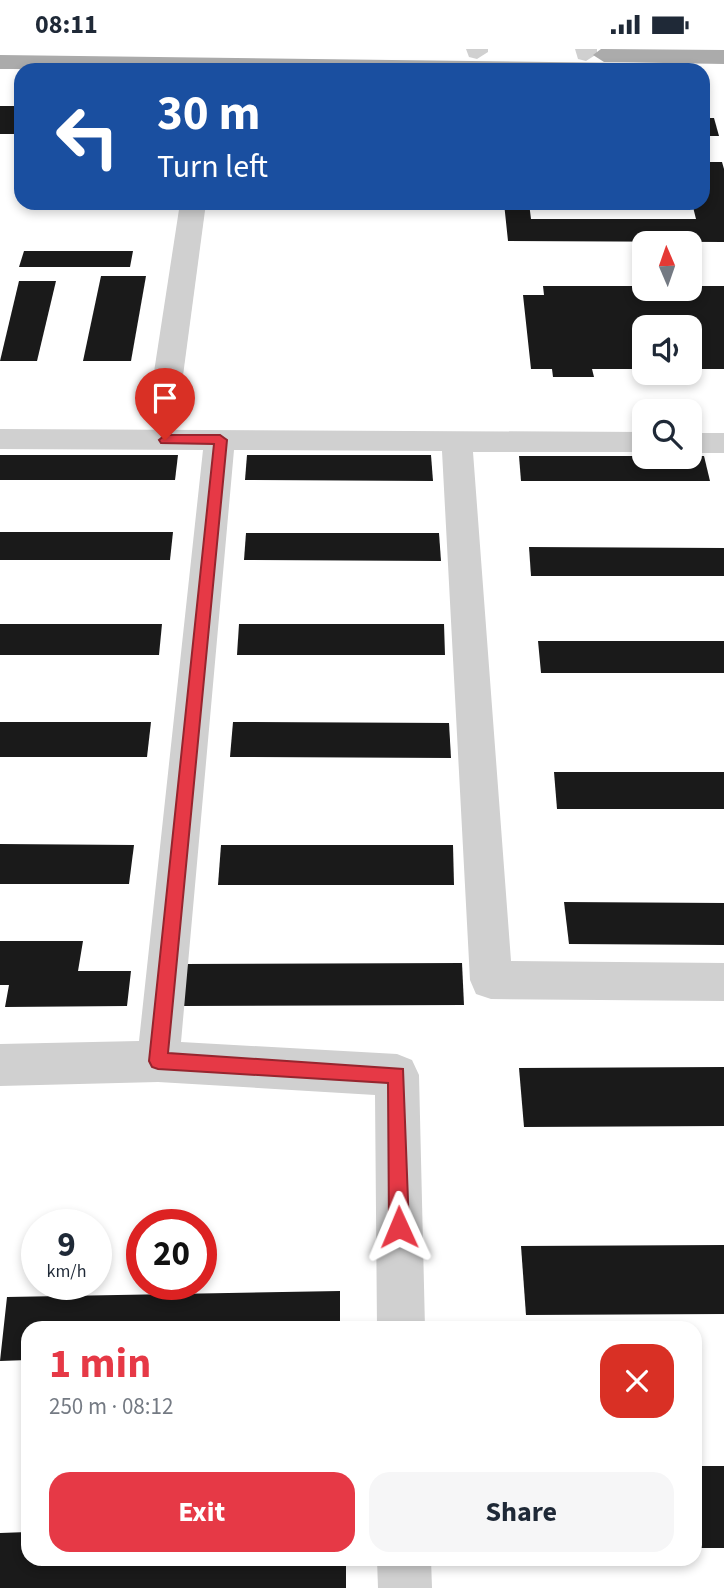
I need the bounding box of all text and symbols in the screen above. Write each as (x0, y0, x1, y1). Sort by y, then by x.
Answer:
text: 08:11 (35, 6, 98, 43)
text: 30 m (157, 79, 261, 149)
icon: left (42, 91, 133, 182)
text: Turn left (157, 144, 268, 190)
north arrow (632, 231, 702, 301)
map controls (632, 231, 702, 469)
button: sound (632, 315, 702, 385)
pin (135, 368, 195, 440)
icon: arrive (146, 379, 184, 417)
button: search (632, 399, 702, 469)
position arrow (362, 1190, 436, 1264)
speed limit sign: 20 (126, 1209, 217, 1300)
text: 9 (57, 1220, 76, 1270)
text: km/h (47, 1259, 86, 1284)
text: 1 min (49, 1334, 151, 1394)
button: close (600, 1344, 674, 1418)
text: 250 m · 08:12 (49, 1390, 173, 1423)
button: Exit (49, 1472, 355, 1552)
button: Share (369, 1472, 674, 1552)

